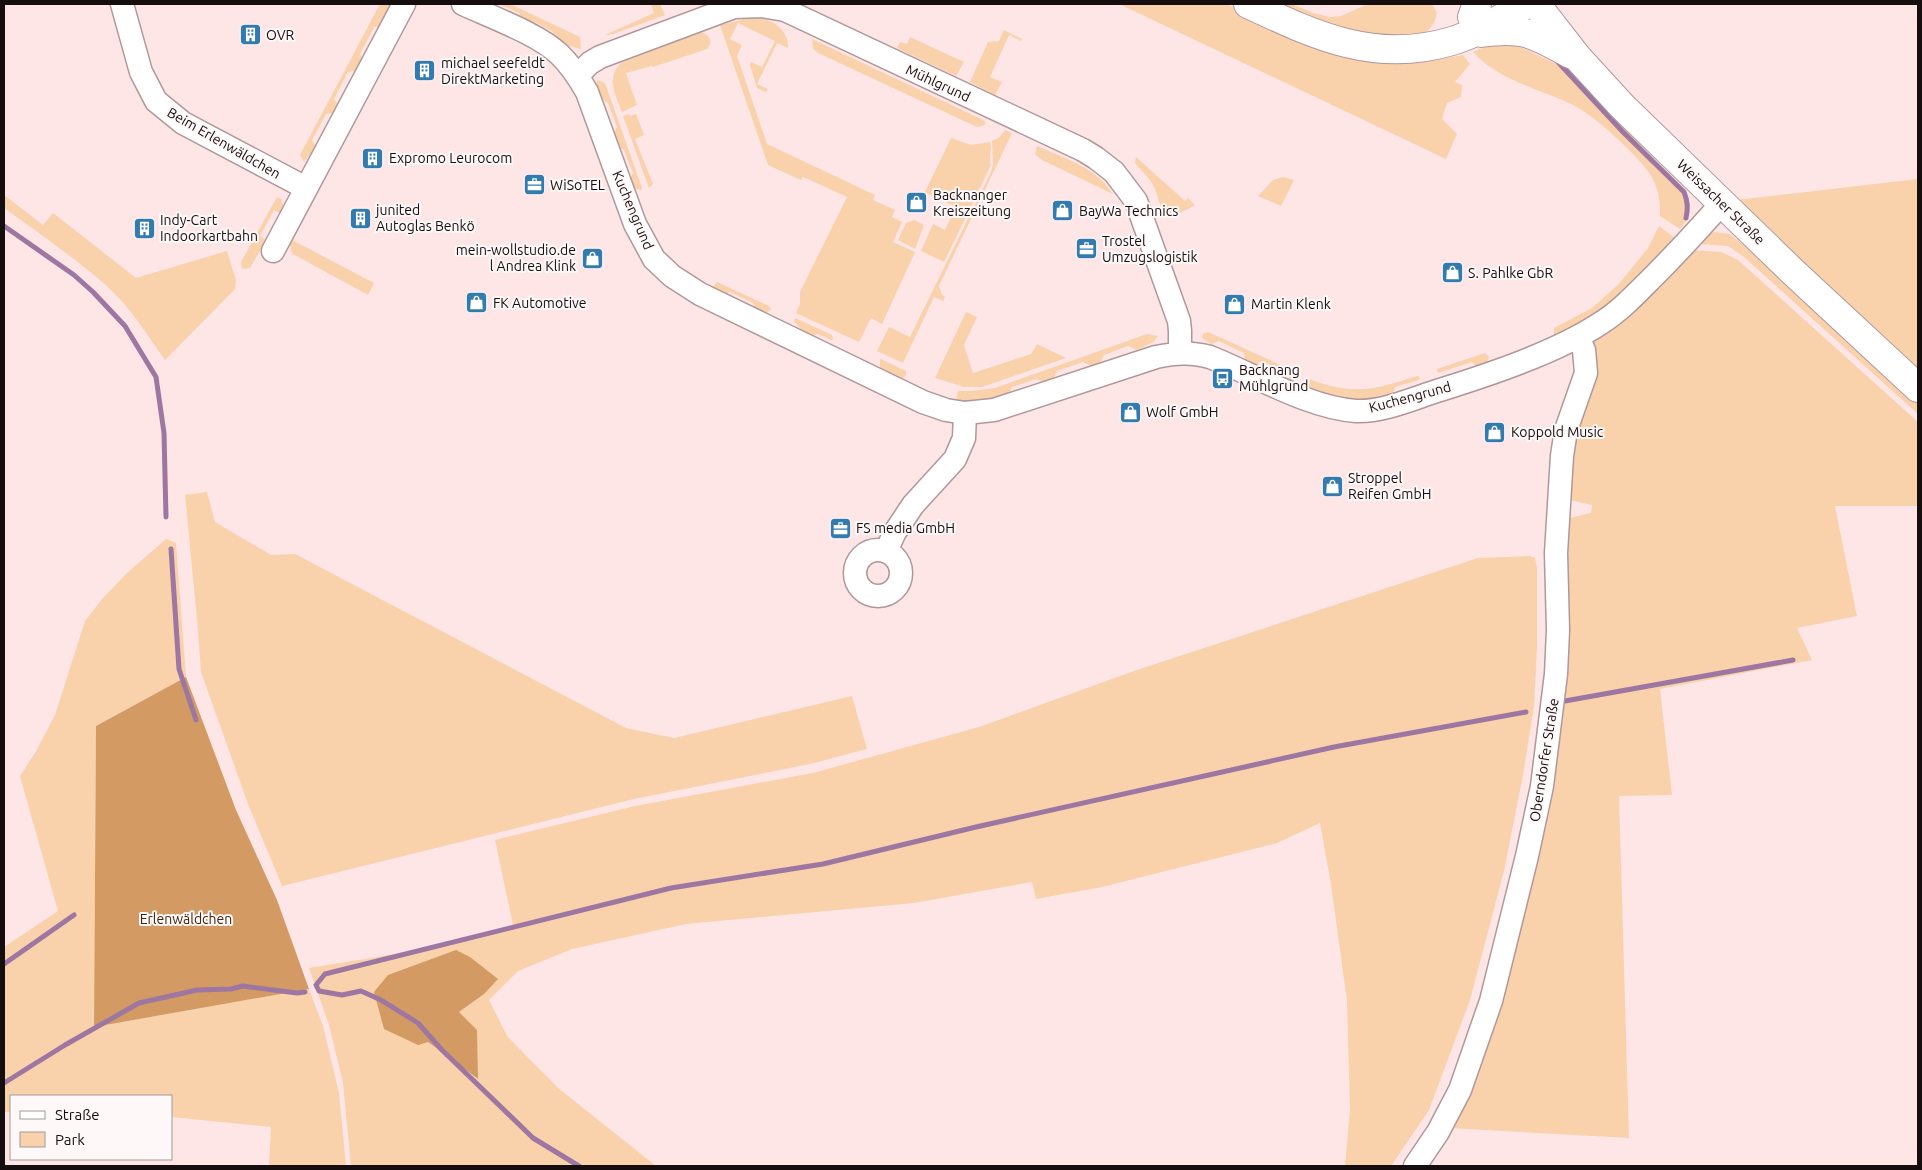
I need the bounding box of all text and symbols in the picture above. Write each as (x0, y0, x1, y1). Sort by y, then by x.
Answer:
building icon: OVR (238, 23, 262, 47)
place label: OVR (266, 27, 295, 43)
place label: michael seefeldt DirektMarketing (441, 55, 545, 87)
building icon: michael seefeldt DirektMarketing (413, 59, 437, 83)
street label: Mühlgrund (903, 61, 973, 105)
street label: Beim Erlenwäldchen (165, 104, 283, 182)
building icon: Expromo Leurocom (361, 146, 385, 170)
place label: Expromo Leurocom (389, 150, 512, 166)
street label: Weissacher Straße (1674, 156, 1768, 248)
street label: Kuchengrund (609, 168, 657, 252)
office icon: WiSoTEL (522, 173, 546, 197)
place label: WiSoTEL (550, 177, 605, 193)
place label: Backnanger Kreiszeitung (933, 187, 1011, 219)
shop icon: Backnanger Kreiszeitung (905, 191, 929, 215)
shop icon: BayWa Technics (1051, 199, 1075, 223)
place label: junited Autoglas Benkö (375, 202, 475, 234)
place label: BayWa Technics (1079, 203, 1178, 219)
building icon: junited Autoglas Benkö (348, 206, 372, 230)
place label: Indy-Cart Indoorkartbahn (160, 212, 258, 244)
building icon: Indy-Cart Indoorkartbahn (132, 216, 156, 240)
place label: Trostel Umzugslogistik (1102, 233, 1198, 265)
office icon: Trostel Umzugslogistik (1074, 237, 1098, 261)
place label: mein-wollstudio.de l Andrea Klink (456, 242, 576, 274)
shop icon: mein-wollstudio.de l Andrea Klink (580, 246, 604, 270)
shop icon: S. Pahlke GbR (1440, 261, 1464, 285)
place label: S. Pahlke GbR (1468, 265, 1554, 281)
shop icon: FK Automotive (465, 291, 489, 315)
shop icon: Martin Klenk (1223, 292, 1247, 316)
place label: FK Automotive (493, 295, 587, 311)
place label: Martin Klenk (1251, 296, 1331, 312)
place label: Backnang Mühlgrund (1239, 362, 1308, 394)
bus stop icon: Backnang Mühlgrund (1211, 366, 1235, 390)
street label: Kuchengrund (1367, 378, 1453, 416)
shop icon: Wolf GmbH (1118, 400, 1142, 424)
place label: Wolf GmbH (1146, 404, 1218, 420)
shop icon: Koppold Music (1483, 420, 1507, 444)
place label: Koppold Music (1511, 424, 1604, 440)
place label: Stroppel Reifen GmbH (1348, 470, 1431, 502)
shop icon: Stroppel Reifen GmbH (1320, 474, 1344, 498)
office icon: FS media GmbH (828, 516, 852, 540)
place label: FS media GmbH (856, 520, 955, 536)
street label: Oberndorfer Straße (1526, 697, 1562, 823)
park label: Erlenwäldchen (140, 911, 232, 927)
legend (10, 1095, 172, 1160)
text: Straße (55, 1106, 99, 1123)
text: Park (55, 1131, 85, 1148)

